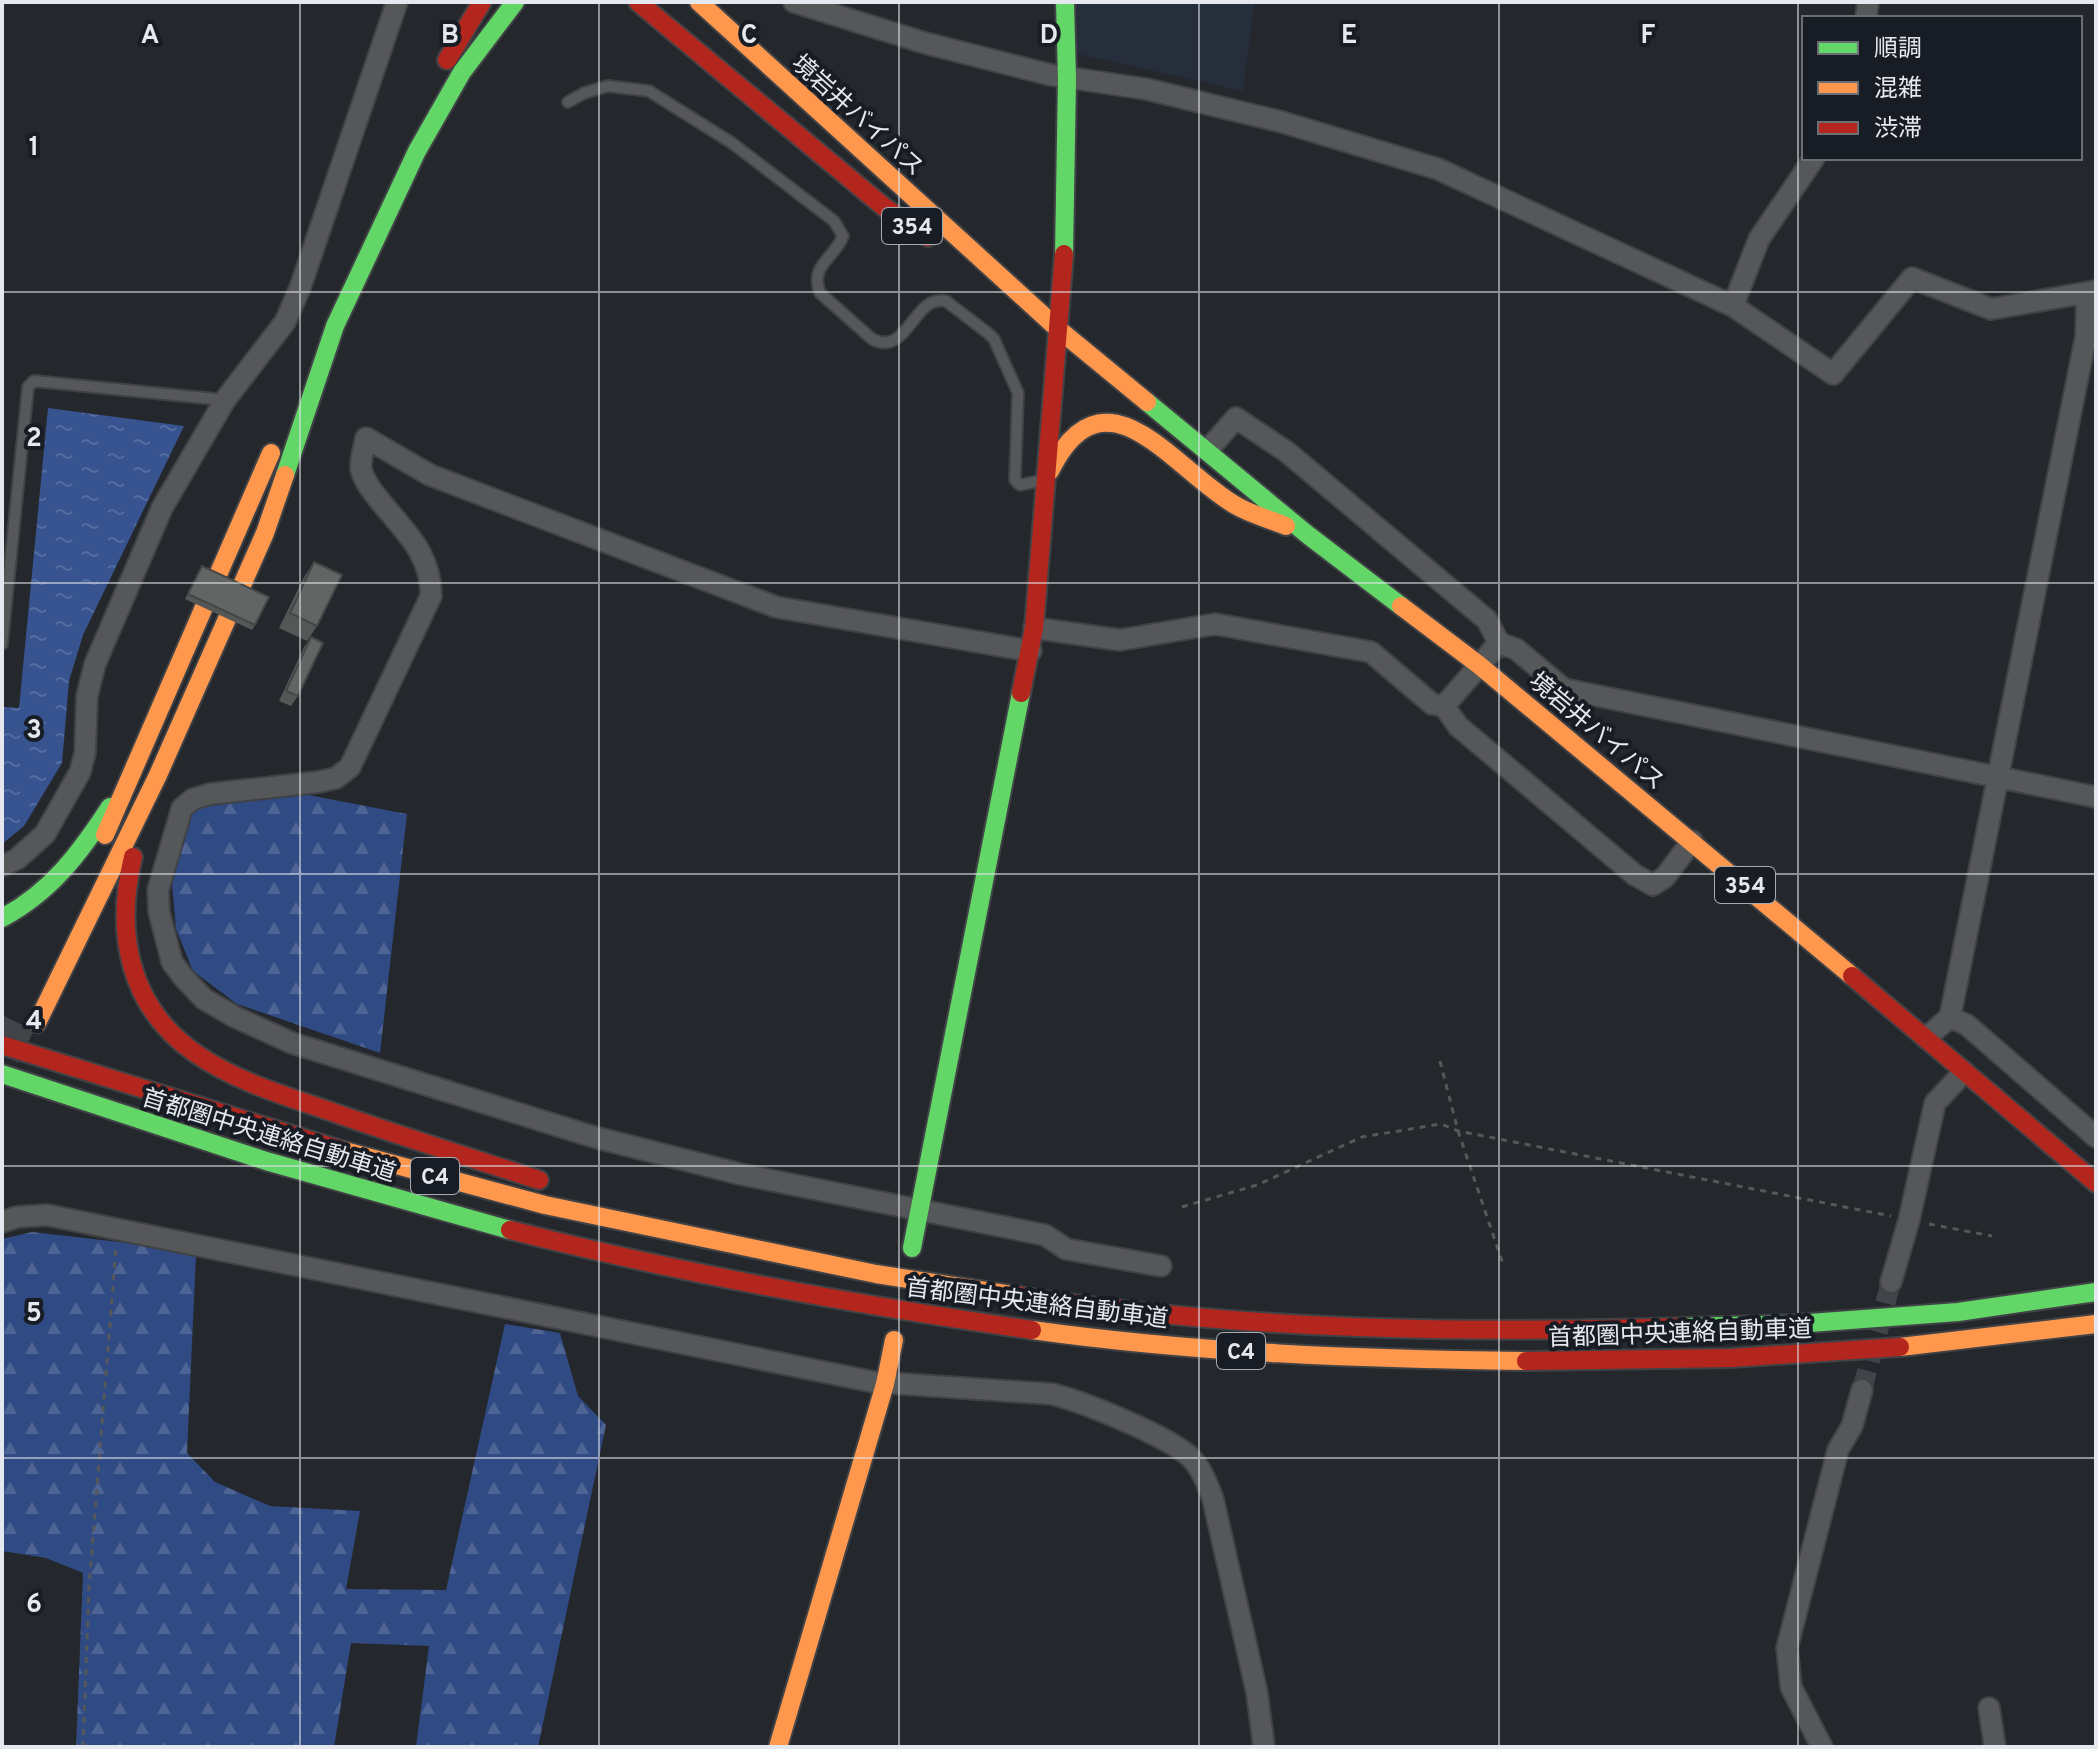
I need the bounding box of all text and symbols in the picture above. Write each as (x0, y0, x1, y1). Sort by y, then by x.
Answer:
legend (1802, 16, 2082, 160)
text: A (141, 20, 159, 53)
text: B (441, 20, 459, 53)
text: C (741, 20, 757, 53)
text: D (1040, 20, 1058, 53)
text: E (1341, 20, 1357, 53)
text: F (1641, 20, 1656, 53)
text: 順調 (1874, 35, 1922, 65)
street label: 境岩井バイパス (784, 49, 929, 184)
text: 混雑 (1874, 75, 1922, 105)
text: 渋滞 (1874, 115, 1922, 145)
text: 1 (29, 132, 39, 165)
road number: 354 (882, 208, 942, 244)
text: 2 (26, 423, 42, 456)
street label: 境岩井バイパス (1522, 667, 1670, 798)
text: 3 (26, 715, 42, 748)
road number: 354 (1715, 867, 1775, 903)
text: 4 (26, 1006, 42, 1039)
street label: 首都圏中央連絡自動車道 (138, 1084, 399, 1190)
road number: C4 (411, 1158, 459, 1194)
street label: 首都圏中央連絡自動車道 (904, 1274, 1170, 1336)
text: 5 (26, 1298, 42, 1331)
street label: 首都圏中央連絡自動車道 (1548, 1315, 1813, 1355)
road number: C4 (1217, 1333, 1265, 1369)
text: 6 (26, 1589, 42, 1622)

